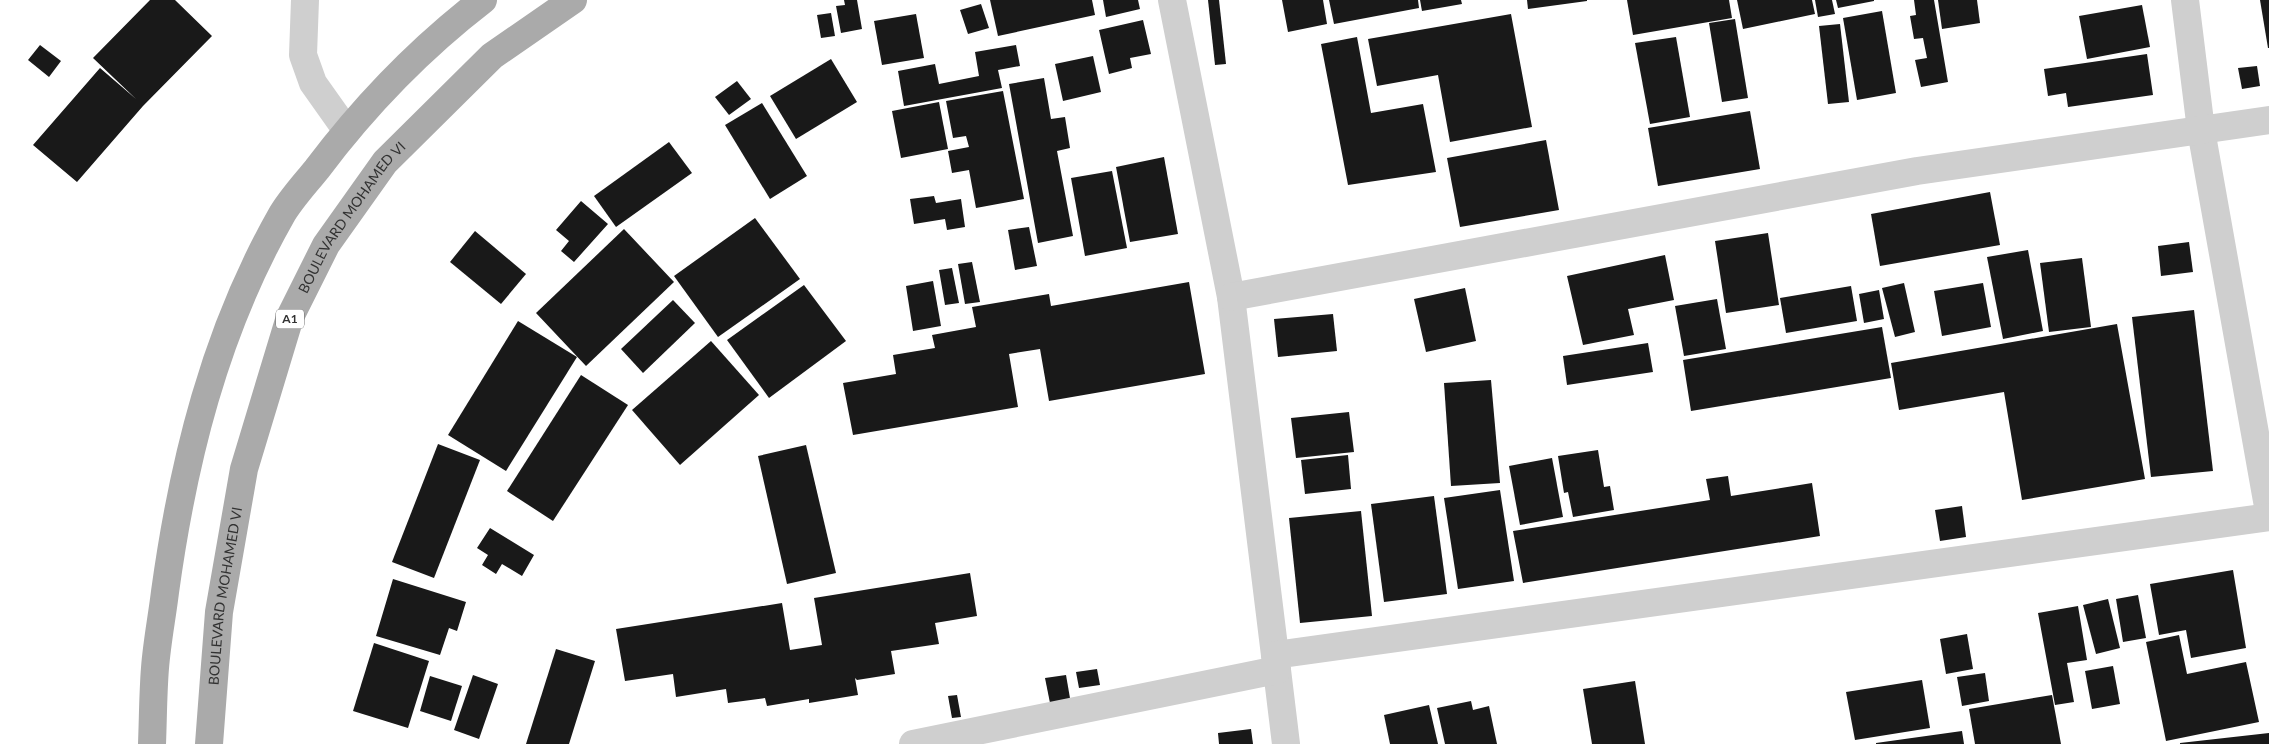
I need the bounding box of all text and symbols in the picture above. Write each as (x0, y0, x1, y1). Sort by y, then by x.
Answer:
street label: BOULEVARD MOHAMED VI (294, 138, 409, 296)
road number: A1 (276, 310, 304, 328)
street label: BOULEVARD MOHAMED VI (204, 506, 245, 686)

